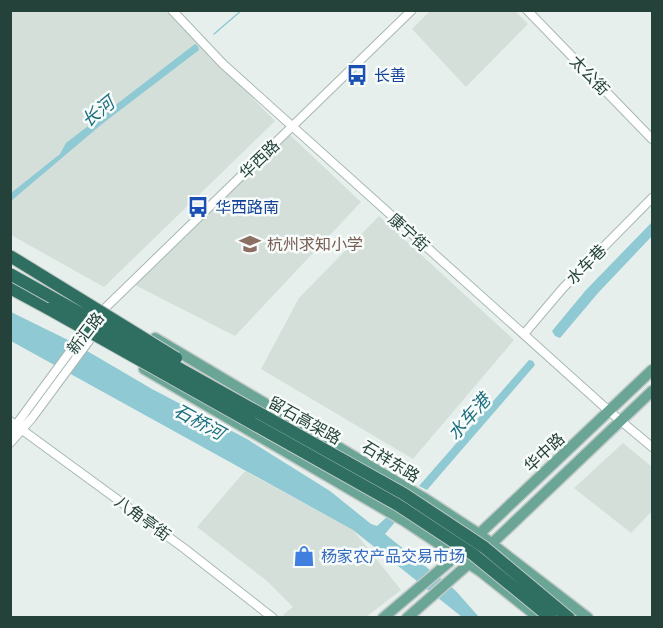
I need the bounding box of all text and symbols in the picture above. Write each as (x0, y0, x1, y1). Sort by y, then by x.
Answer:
street label: 太公街 (566, 51, 613, 99)
bus stop icon: 长善 (345, 63, 369, 87)
place label: 长善 (374, 66, 406, 85)
water label: 长河 (77, 90, 121, 131)
street label: 华西路 (235, 136, 283, 183)
bus stop icon: 华西路南 (186, 195, 210, 219)
place label: 华西路南 (215, 198, 279, 217)
street label: 康宁街 (384, 209, 433, 255)
school or university icon: 杭州求知小学 (238, 232, 262, 256)
place label: 杭州求知小学 (267, 235, 363, 254)
street label: 水车巷 (563, 241, 610, 288)
street label: 新汇路 (63, 309, 108, 358)
water label: 水车港 (443, 387, 496, 444)
street label: 留石高架路 (265, 393, 344, 448)
water label: 石桥河 (171, 399, 231, 445)
street label: 华中路 (520, 429, 568, 476)
street label: 石祥东路 (358, 437, 423, 486)
street label: 八角亭街 (111, 492, 174, 545)
shop icon: 杨家农产品交易市场 (292, 544, 316, 568)
place label: 杨家农产品交易市场 (321, 547, 465, 566)

